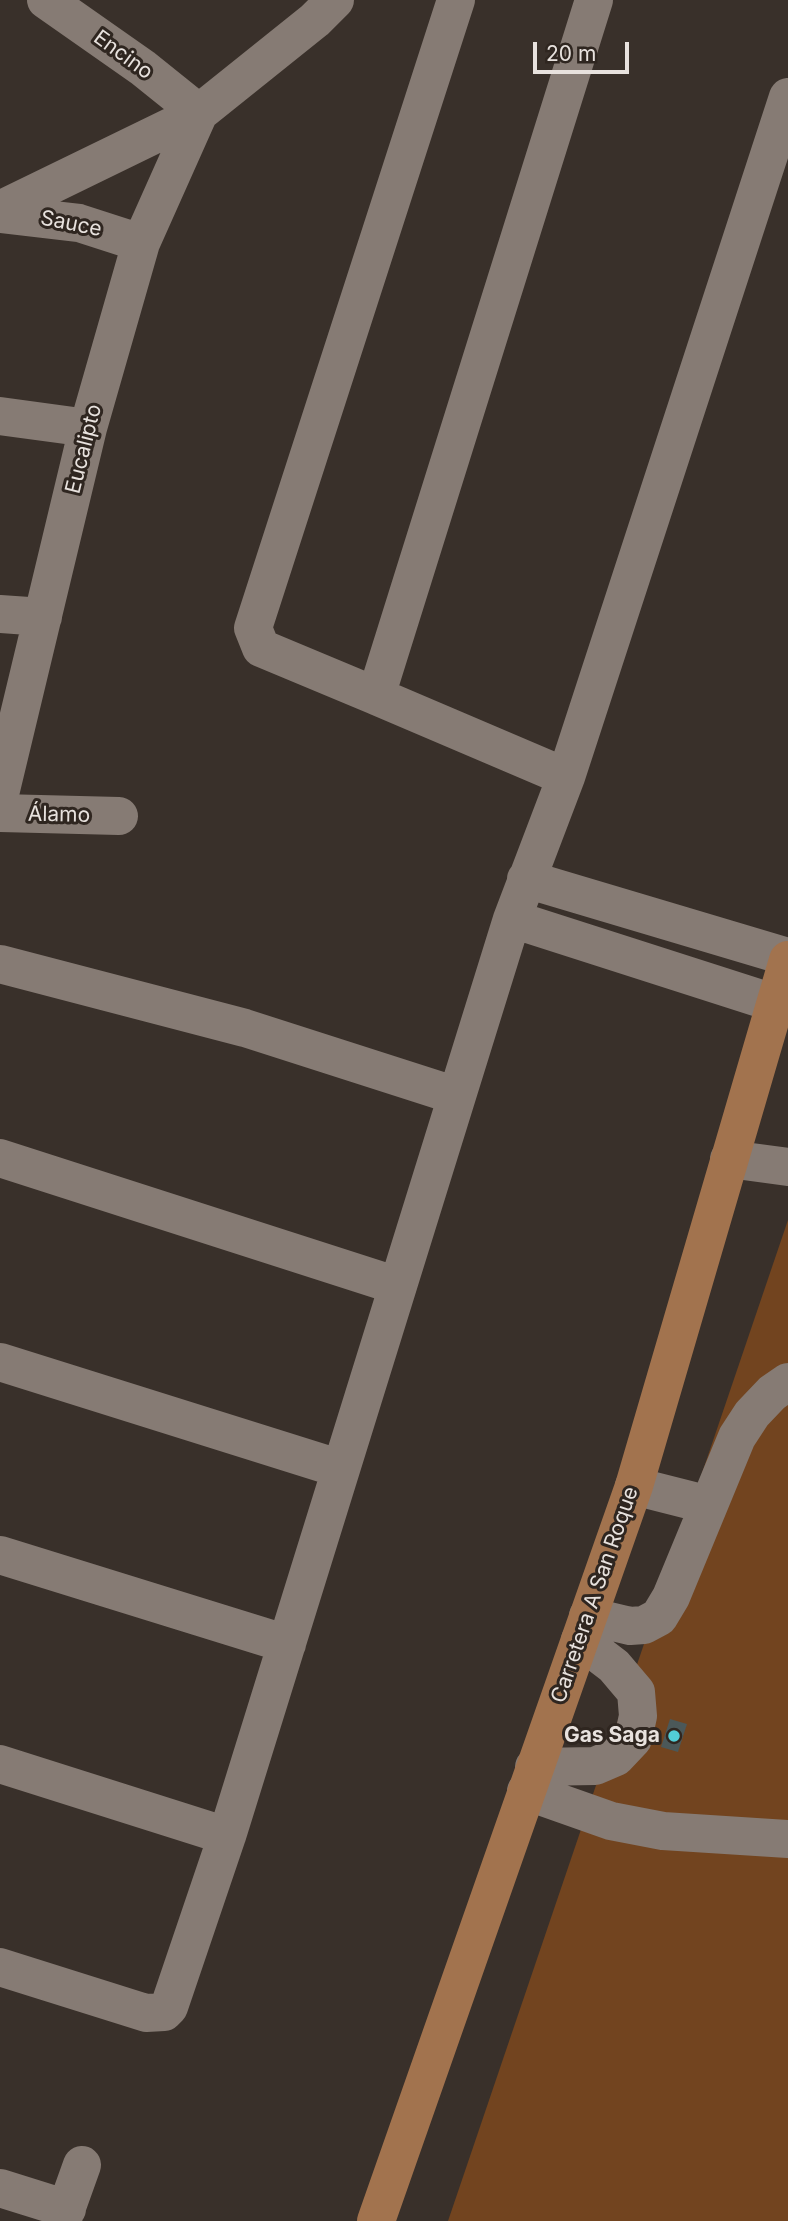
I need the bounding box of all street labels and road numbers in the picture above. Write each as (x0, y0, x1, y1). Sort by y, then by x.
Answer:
street label: Encino (88, 25, 158, 85)
street label: Sauce (38, 206, 104, 242)
street label: Eucalipto (61, 402, 107, 496)
street label: Álamo (28, 802, 90, 828)
street label: Carretera A San Roque (546, 1484, 644, 1706)

